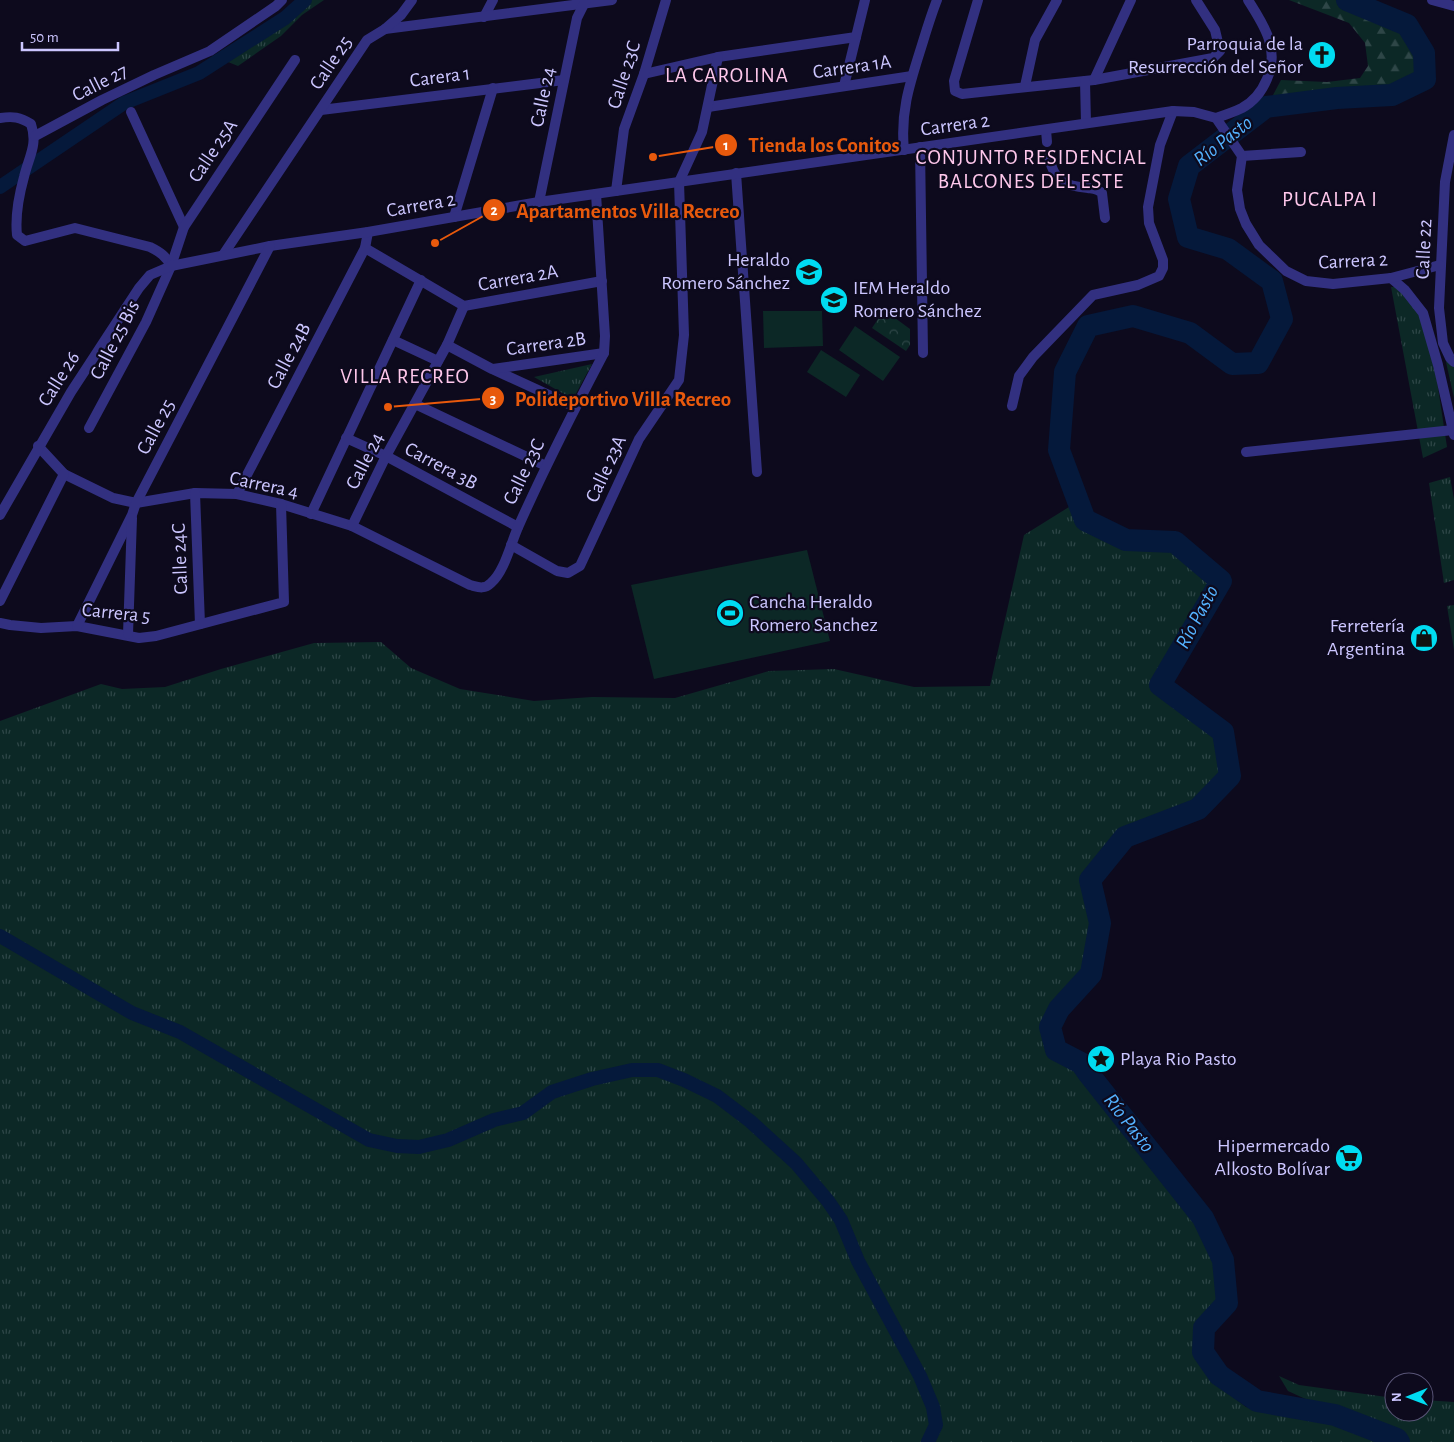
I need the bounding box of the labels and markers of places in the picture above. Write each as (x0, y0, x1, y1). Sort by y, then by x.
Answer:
place label: Parroquia de la Resurrección del Señor (1128, 34, 1304, 77)
church icon: Parroquia de la Resurrección del Señor (1307, 40, 1337, 70)
callout: Tienda los Conitos (714, 127, 910, 163)
callout: Apartamentos Villa Recreo (481, 192, 749, 228)
place label: Heraldo Romero Sánchez (661, 250, 790, 293)
school or university icon: Heraldo Romero Sánchez (794, 257, 824, 287)
place label: IEM Heraldo Romero Sánchez (853, 278, 982, 321)
school or university icon: IEM Heraldo Romero Sánchez (819, 285, 849, 315)
callout: Polideportivo Villa Recreo (480, 380, 741, 416)
place label: Cancha Heraldo Romero Sanchez (749, 592, 878, 635)
sports icon: Cancha Heraldo Romero Sanchez (715, 598, 745, 628)
place label: Ferretería Argentina (1327, 616, 1405, 659)
shop icon: Ferretería Argentina (1409, 623, 1439, 653)
place icon: Playa Rio Pasto (1086, 1044, 1116, 1074)
place label: Playa Rio Pasto (1120, 1049, 1237, 1069)
place label: Hipermercado Alkosto Bolívar (1215, 1136, 1331, 1179)
supermarket icon: Hipermercado Alkosto Bolívar (1334, 1143, 1364, 1173)

